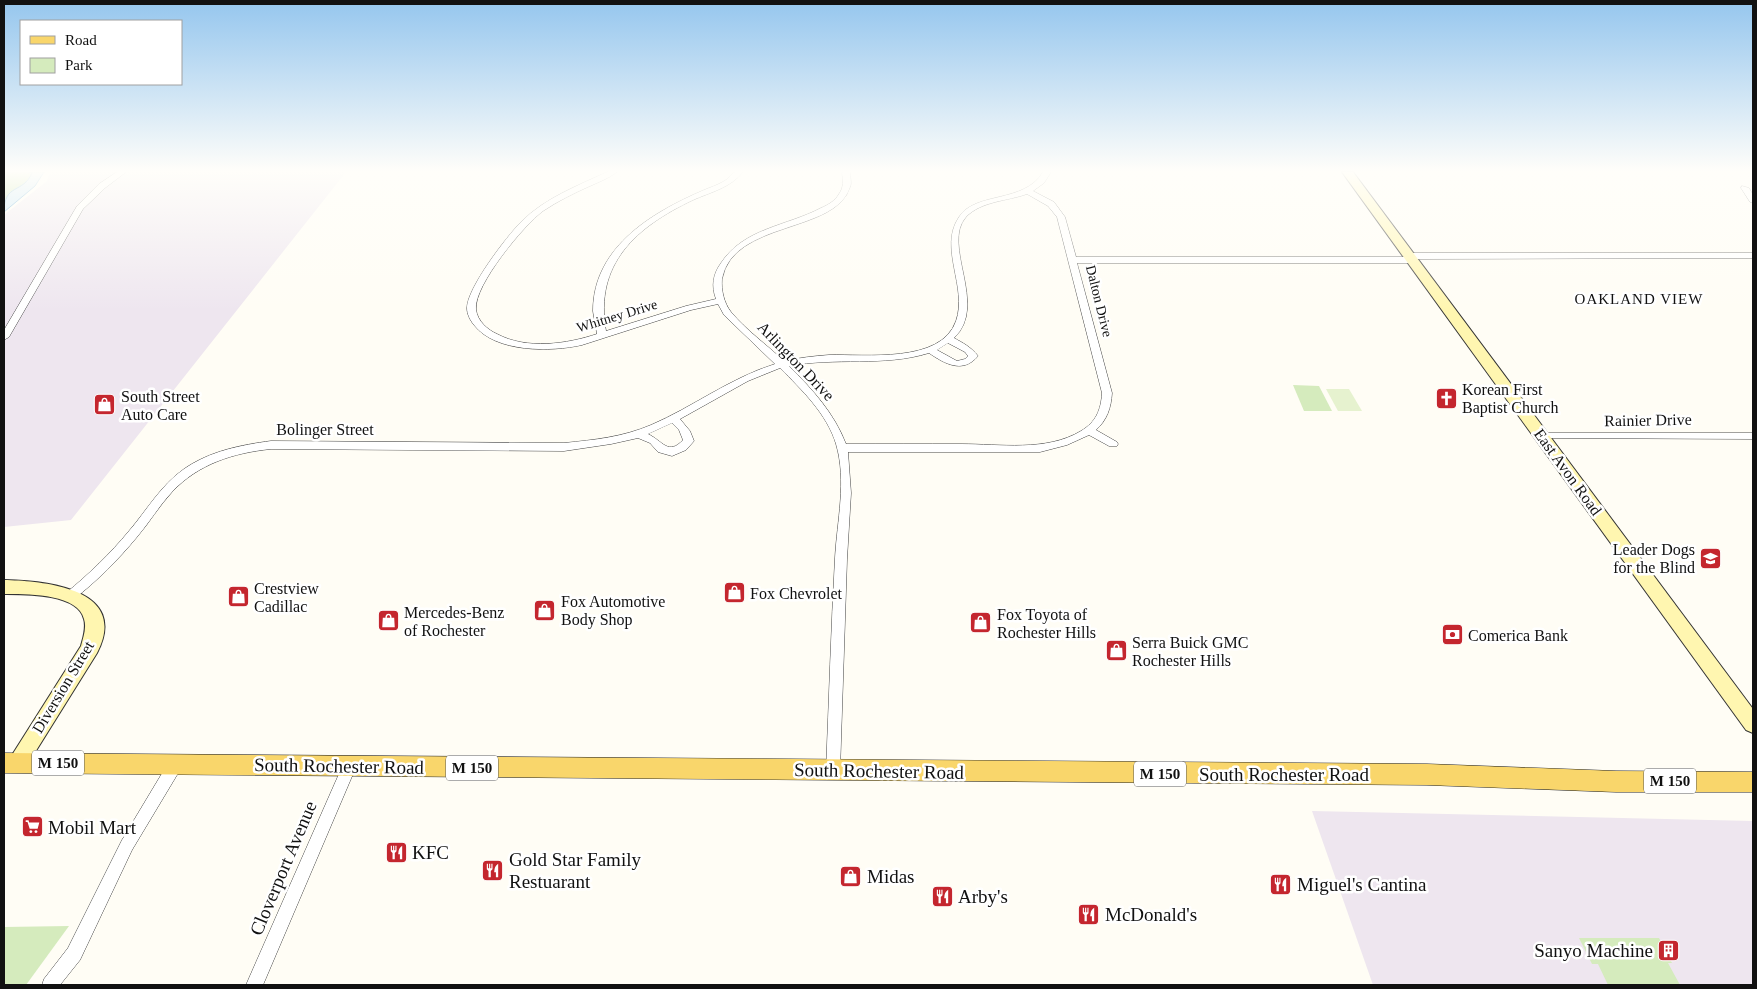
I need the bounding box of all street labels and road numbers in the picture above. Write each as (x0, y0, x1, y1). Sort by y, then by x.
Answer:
street label: Dalton Drive (1083, 264, 1115, 338)
street label: Whitney Drive (575, 297, 659, 335)
street label: Arlington Drive (754, 318, 838, 405)
street label: Rainier Drive (1604, 411, 1692, 429)
street label: Bolinger Street (276, 421, 374, 439)
street label: East Avon Road (1531, 425, 1605, 519)
street label: Diversion Street (29, 637, 97, 736)
road number: M 150 (32, 750, 84, 776)
street label: South Rochester Road (254, 754, 425, 778)
road number: M 150 (446, 756, 498, 780)
street label: South Rochester Road (794, 759, 965, 783)
road number: M 150 (1134, 762, 1186, 786)
street label: South Rochester Road (1199, 764, 1369, 785)
road number: M 150 (1644, 768, 1696, 794)
street label: Cloverport Avenue (245, 798, 321, 938)

